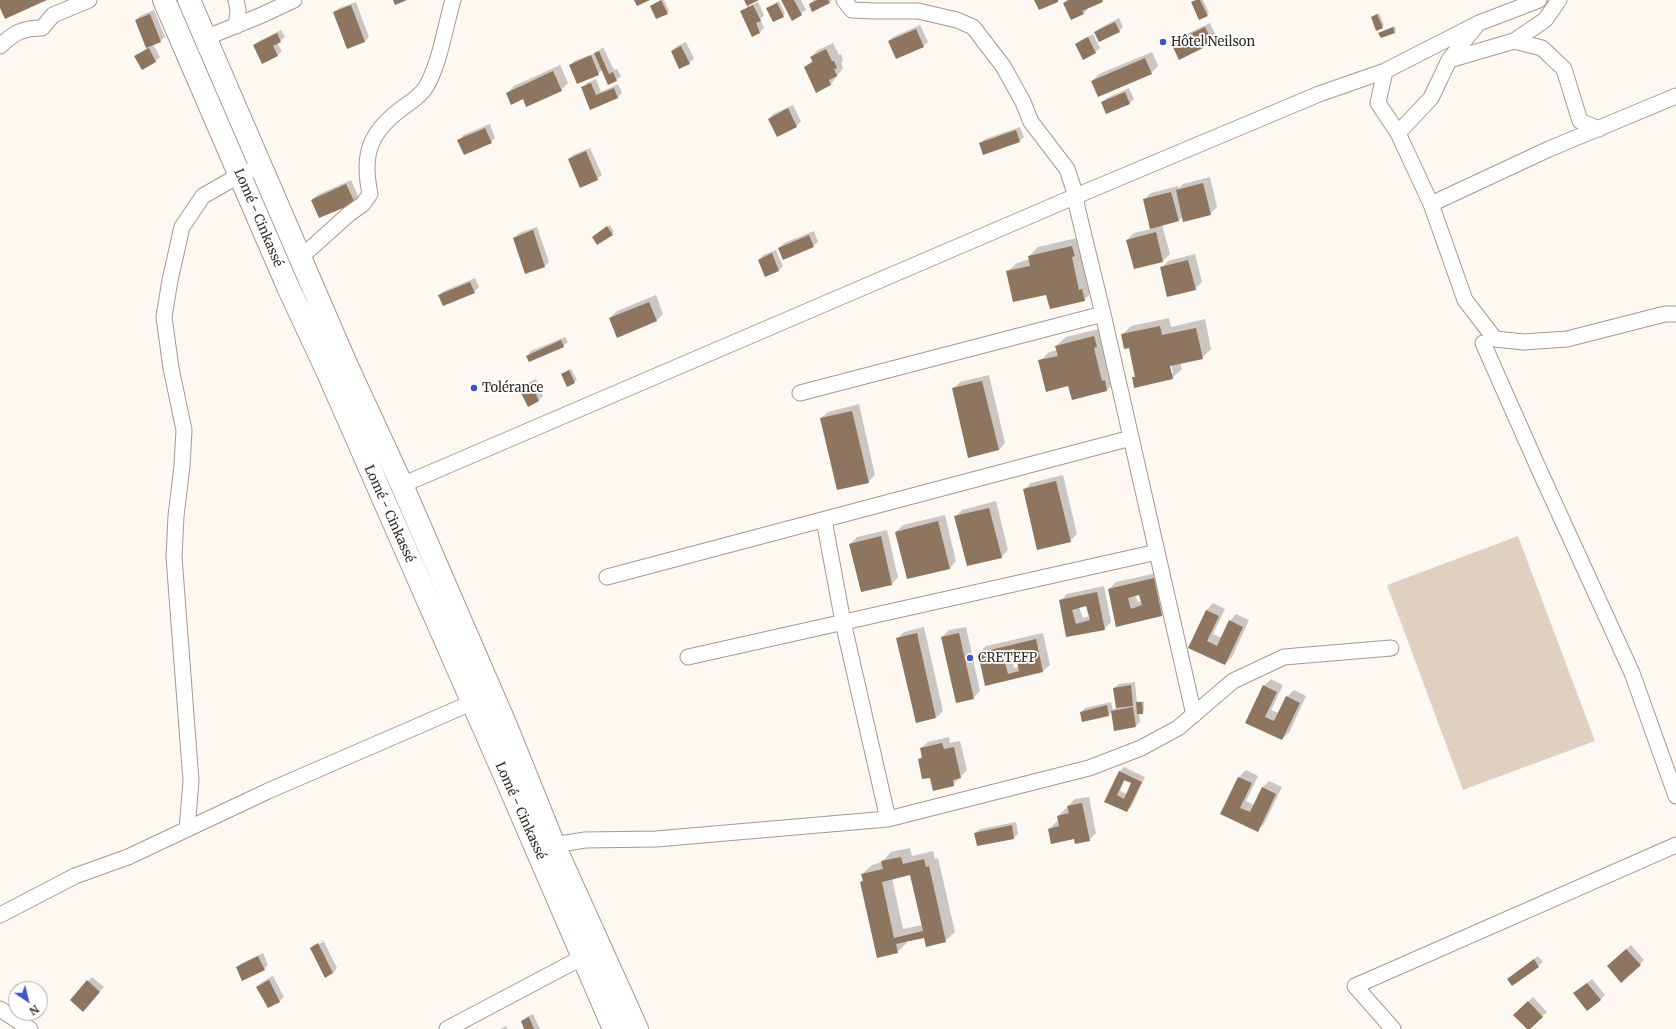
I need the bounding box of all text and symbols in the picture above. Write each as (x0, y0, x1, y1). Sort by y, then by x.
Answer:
place label: Hôtel Neilson (1171, 34, 1255, 50)
marker: Hôtel Neilson (1158, 37, 1168, 47)
street label: Lomé - Cinkassé (230, 167, 286, 269)
place label: Tolérance (482, 380, 543, 396)
marker: Tolérance (469, 383, 479, 393)
street label: Lomé - Cinkassé (360, 463, 418, 565)
place label: CRETEFP (978, 650, 1037, 666)
marker: CRETEFP (965, 653, 975, 663)
street label: Lomé - Cinkassé (491, 760, 549, 862)
north arrow (8, 981, 48, 1021)
text: N (27, 1002, 42, 1018)

